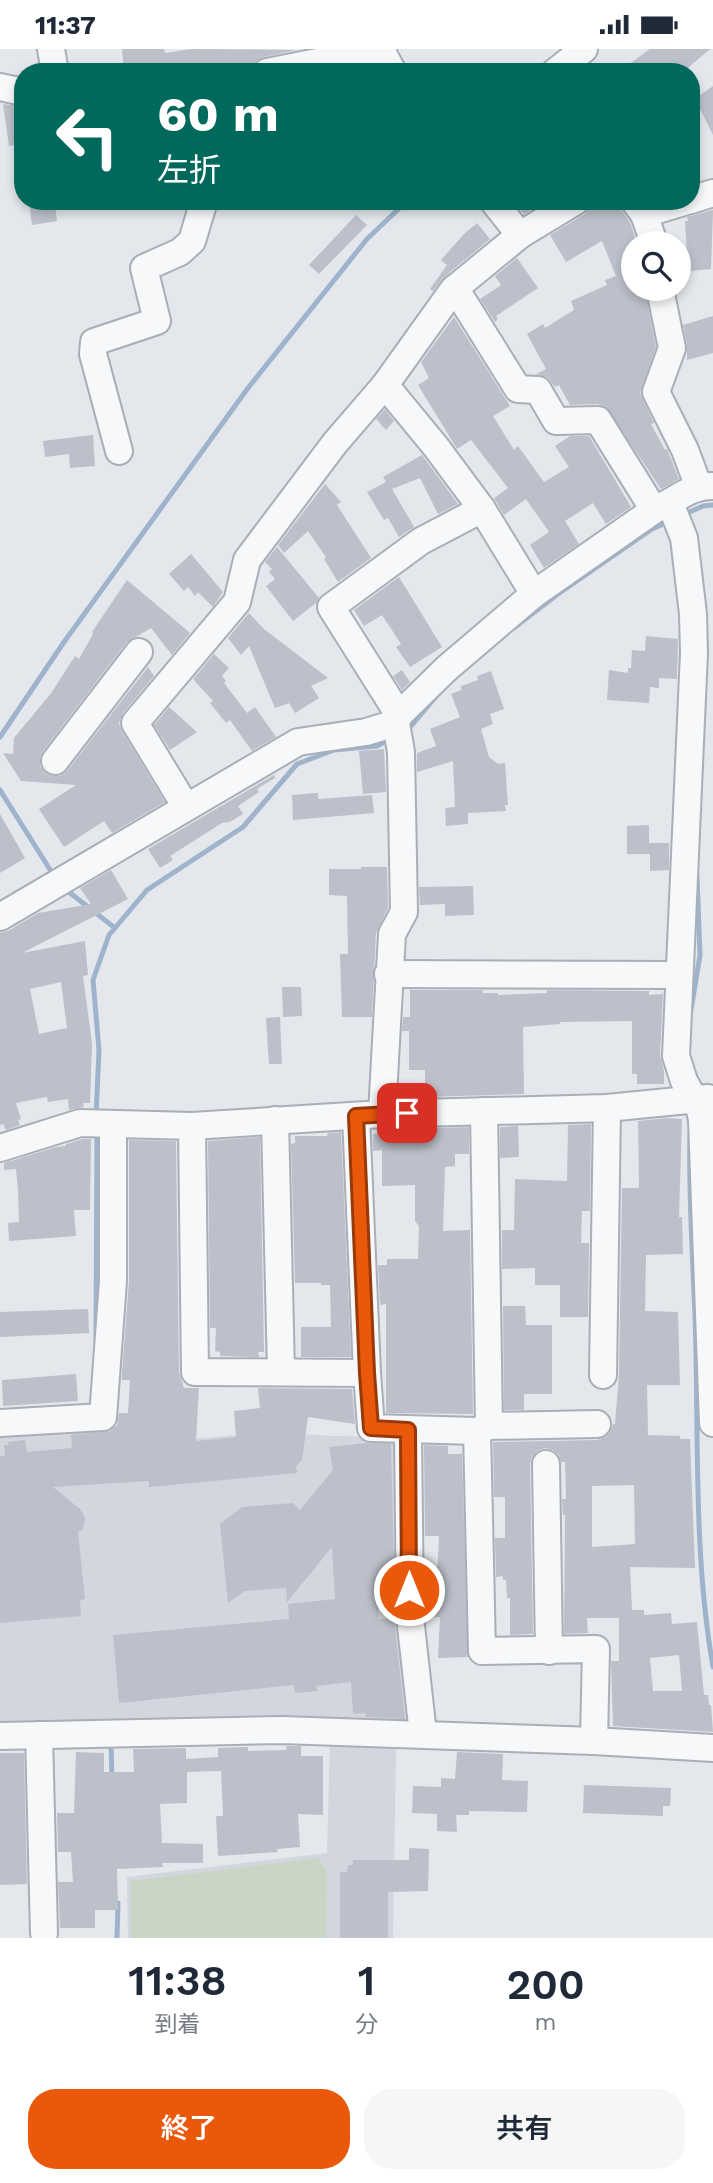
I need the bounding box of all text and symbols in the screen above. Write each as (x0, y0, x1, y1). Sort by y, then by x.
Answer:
text: 11:37 (35, 10, 96, 40)
text: 60 m (157, 85, 279, 143)
icon: left (42, 91, 133, 182)
text: 左折 (157, 151, 221, 189)
map controls (621, 231, 691, 301)
button: search (621, 231, 691, 301)
pin (377, 1083, 437, 1143)
icon: arrive (388, 1094, 426, 1132)
position arrow (372, 1553, 446, 1627)
text: 11:38 (128, 1956, 227, 2005)
text: 1 (358, 1956, 375, 2005)
text: 200 (506, 1960, 585, 2009)
text: m (535, 2009, 556, 2036)
text: 到着 (155, 2011, 201, 2038)
text: 分 (355, 2011, 378, 2038)
button: 終了 (28, 2089, 350, 2169)
button: 共有 (364, 2089, 685, 2169)

